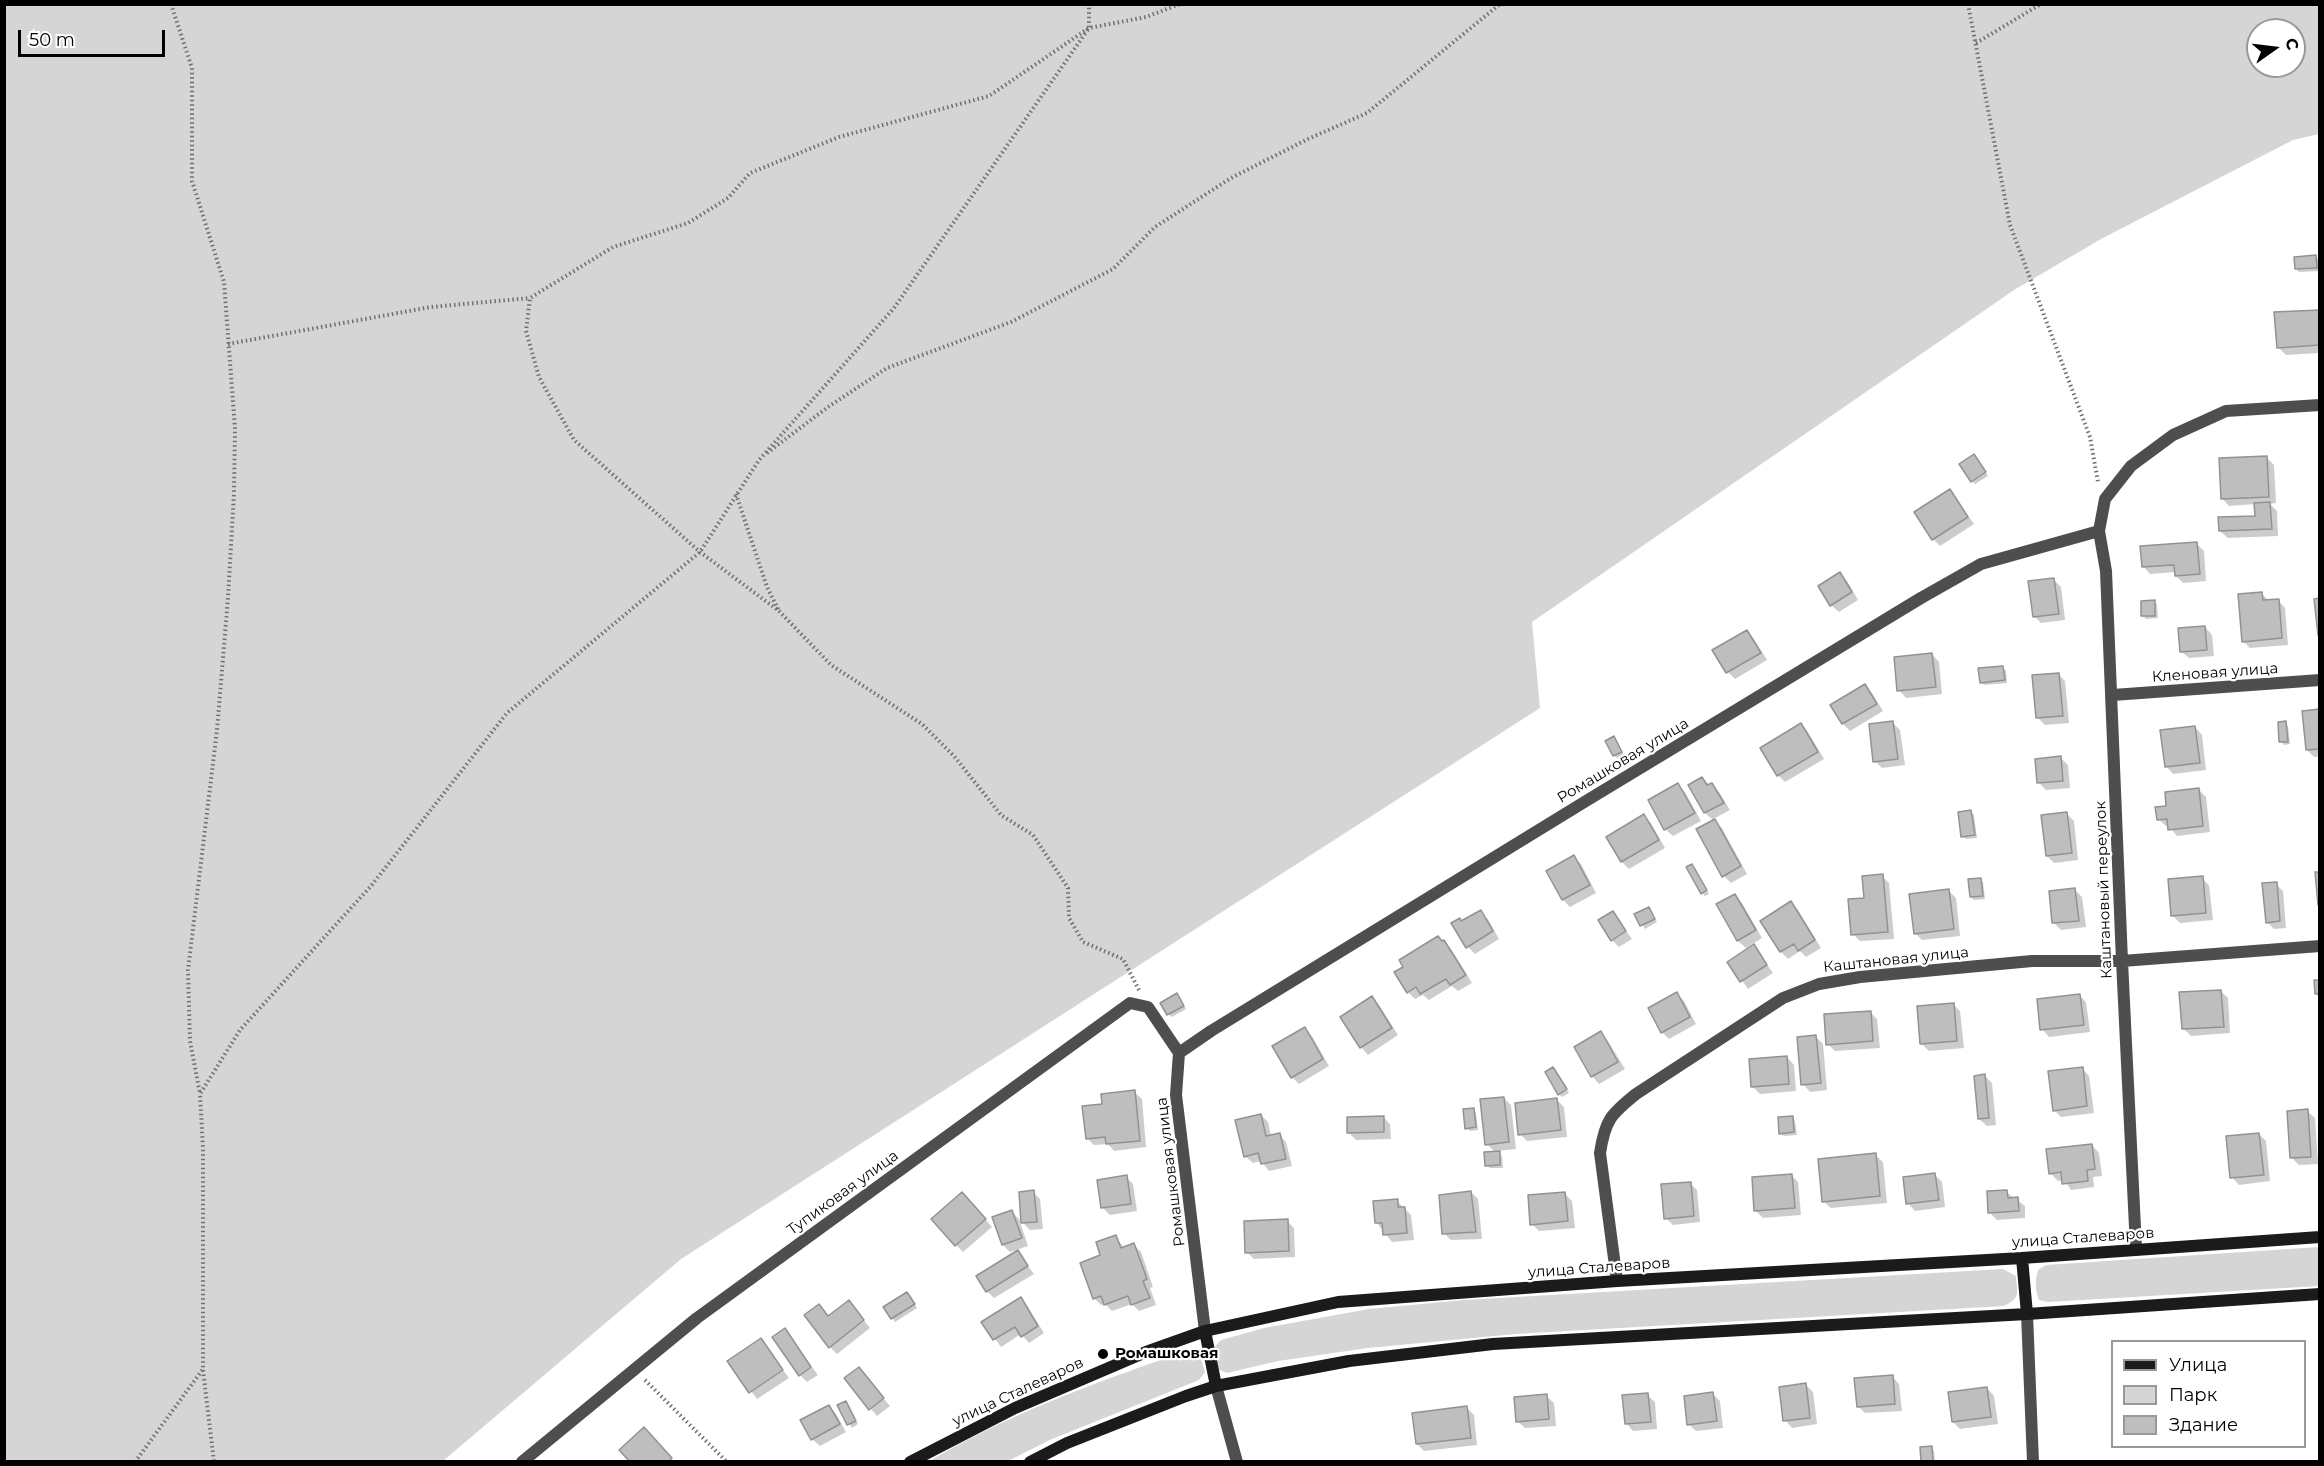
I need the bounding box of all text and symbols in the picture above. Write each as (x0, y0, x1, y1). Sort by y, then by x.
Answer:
scale bar (21, 18, 168, 56)
north arrow (2246, 18, 2306, 78)
text: 50 m (29, 29, 75, 51)
text: С (2281, 36, 2303, 52)
street label: Кленовая улица (2151, 660, 2279, 686)
street label: Ромашковая улица (1554, 715, 1692, 807)
street label: Каштановый переулок (2092, 801, 2116, 979)
street label: Каштановая улица (1822, 943, 1970, 977)
street label: Ромашковая улица (1153, 1096, 1189, 1248)
street label: Тупиковая улица (784, 1147, 902, 1239)
street label: улица Сталеваров (2011, 1224, 2155, 1252)
street label: улица Сталеваров (1527, 1254, 1671, 1282)
legend (2111, 1340, 2306, 1448)
place label: Ромашковая (1115, 1345, 1218, 1363)
marker: Ромашковая (1096, 1347, 1110, 1361)
street label: улица Сталеваров (950, 1354, 1086, 1430)
text: Улица (2169, 1354, 2227, 1376)
text: Парк (2169, 1384, 2217, 1406)
text: Здание (2169, 1414, 2238, 1436)

